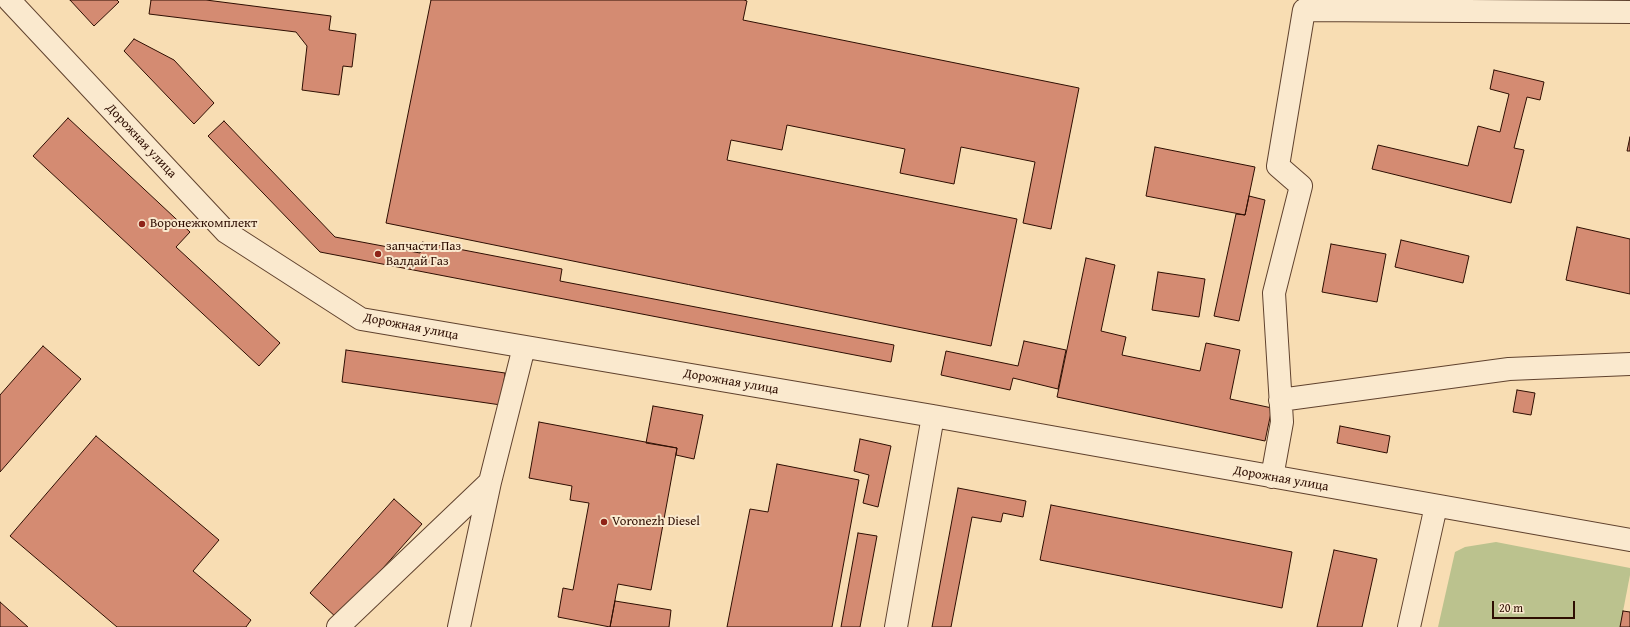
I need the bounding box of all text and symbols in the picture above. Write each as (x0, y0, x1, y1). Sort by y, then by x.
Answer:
street label: Дорожная улица (102, 100, 180, 182)
place label: Воронежкомплект (150, 216, 257, 232)
marker: Воронежкомплект (137, 219, 147, 229)
place label: запчасти Паз Валдай Газ (386, 239, 461, 270)
marker: запчасти Паз Валдай Газ (373, 249, 383, 259)
street label: Дорожная улица (362, 310, 460, 344)
street label: Дорожная улица (682, 366, 780, 398)
street label: Дорожная улица (1232, 463, 1330, 495)
place label: Voronezh Diesel (612, 514, 700, 530)
marker: Voronezh Diesel (599, 517, 609, 527)
scale bar (1494, 593, 1577, 619)
text: 20 m (1499, 599, 1523, 616)

